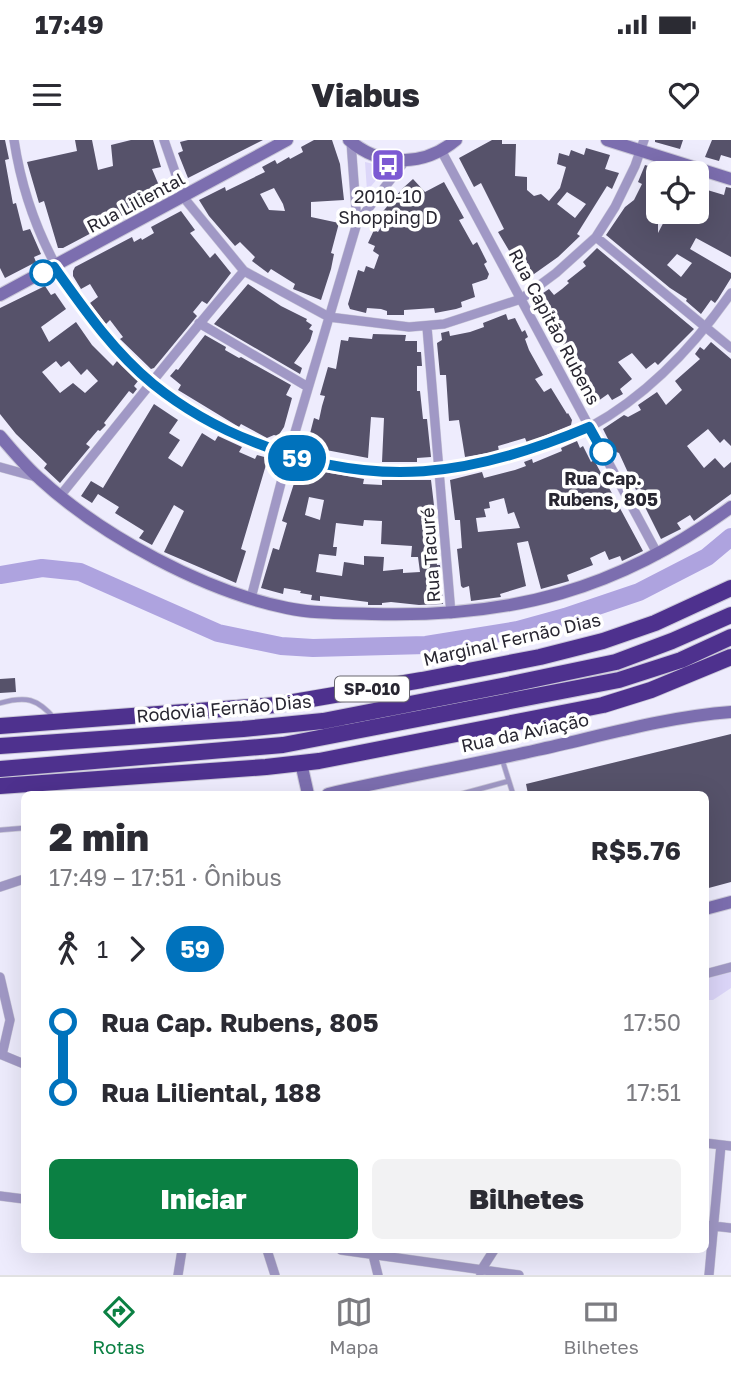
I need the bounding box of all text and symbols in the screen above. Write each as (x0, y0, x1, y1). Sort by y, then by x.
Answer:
text: 17:49 (35, 9, 104, 40)
icon: menu (28, 76, 66, 114)
text: Viabus (311, 76, 420, 114)
icon: heart (665, 76, 703, 114)
bus stop icon: 2010-10 Shopping D (369, 146, 407, 184)
map controls (646, 161, 709, 224)
button: locate (646, 161, 709, 224)
street label: Rua Liliental (83, 167, 188, 237)
place label: 2010-10 Shopping D (338, 185, 438, 228)
street label: Rua Capitão Rubens (504, 245, 605, 408)
unlabelled marker (30, 260, 56, 286)
line badge: 59 (266, 435, 328, 481)
marker: Rua Cap. Rubens, 805 (590, 439, 616, 465)
text: 59 (282, 443, 312, 472)
place label: Rua Cap. Rubens, 805 (548, 467, 658, 510)
street label: Rua Tacuré (416, 507, 444, 603)
street label: Marginal Fernão Dias (421, 608, 603, 670)
road number: SP-010 (335, 676, 409, 702)
street label: Rodovia Fernão Dias (135, 689, 312, 727)
street label: Rua da Aviação (459, 708, 591, 756)
text: 2 min (49, 814, 149, 859)
text: R$5.76 (591, 835, 681, 866)
text: 17:49 – 17:51 · Ônibus (49, 863, 282, 891)
icon: walk (49, 930, 87, 968)
icon: forward (118, 930, 156, 968)
text: 59 (180, 934, 210, 963)
text: 1 (97, 935, 108, 963)
text: Rua Cap. Rubens, 805 (101, 1007, 379, 1038)
text: 17:50 (623, 1008, 681, 1036)
text: Rua Liliental, 188 (101, 1077, 321, 1108)
text: 17:51 (626, 1078, 681, 1106)
button: Iniciar (49, 1159, 358, 1239)
button: Bilhetes (372, 1159, 681, 1239)
tab: Rotas (92, 1293, 145, 1358)
tab: Mapa (329, 1293, 379, 1358)
tab: Bilhetes (563, 1293, 639, 1358)

